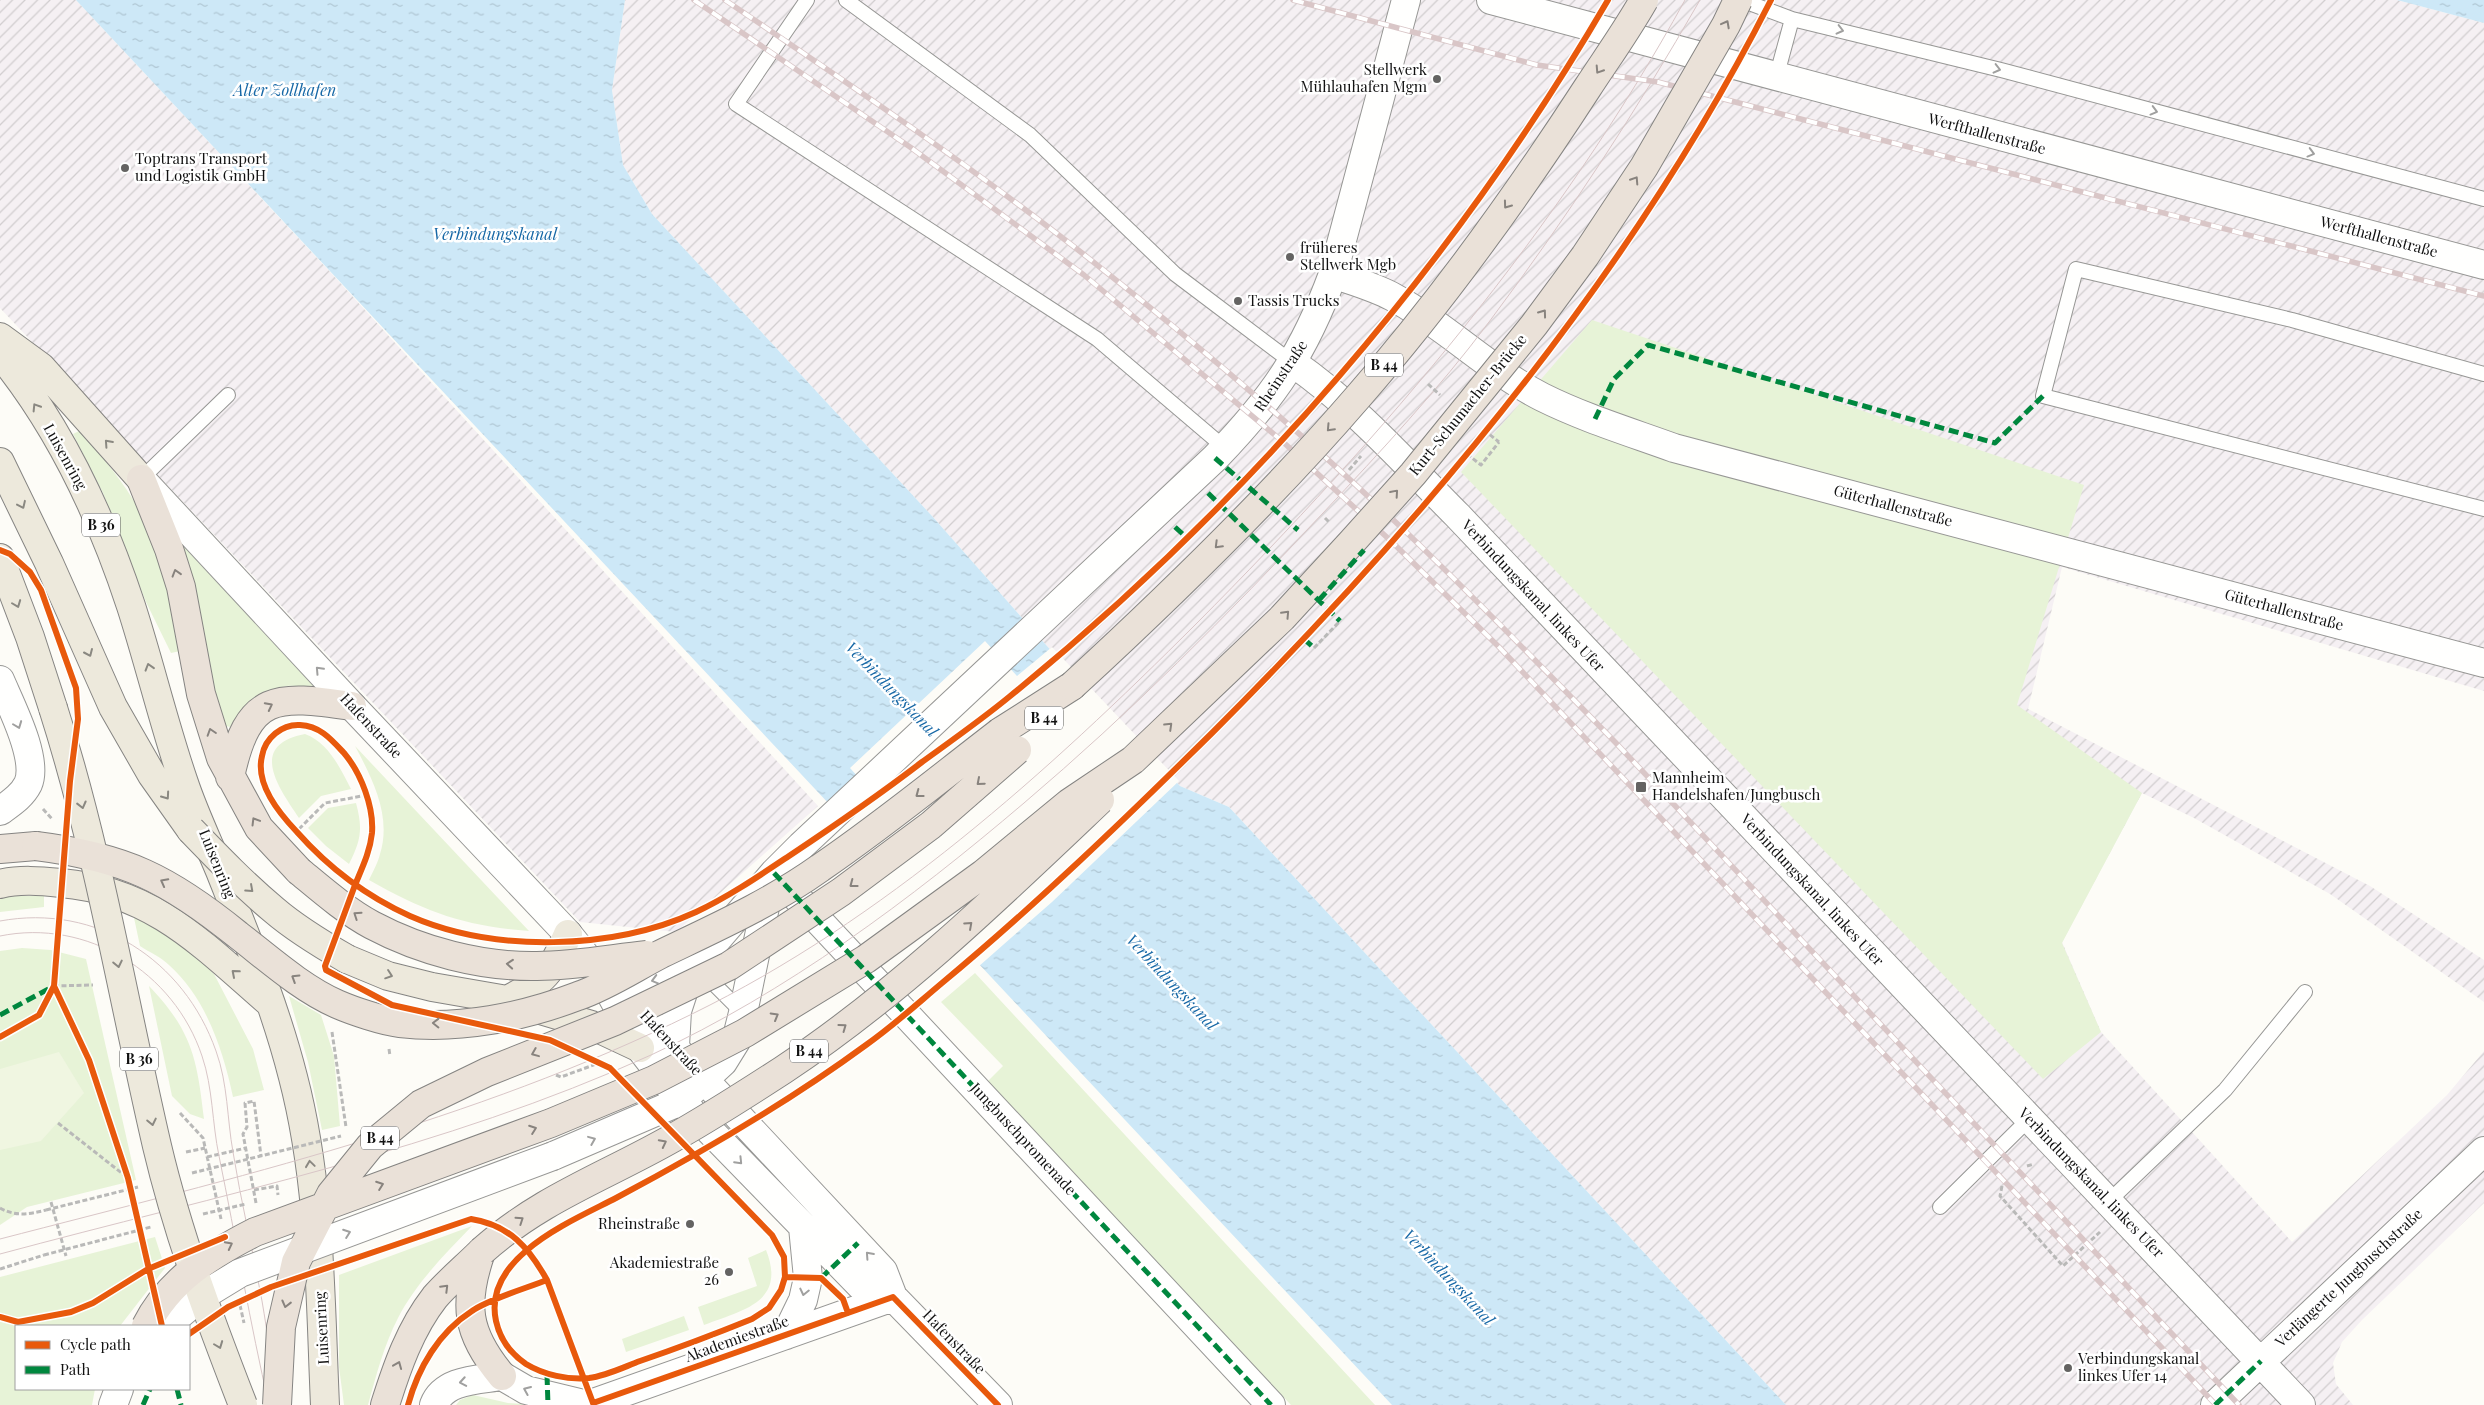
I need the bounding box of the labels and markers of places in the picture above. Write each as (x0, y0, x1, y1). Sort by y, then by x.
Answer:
place label: Stellwerk Mühlauhafen Mgm (1301, 59, 1428, 96)
marker: Stellwerk Mühlauhafen Mgm (1431, 73, 1443, 85)
place label: Toptrans Transport und Logistik GmbH (135, 148, 268, 185)
marker: Toptrans Transport und Logistik GmbH (119, 162, 131, 174)
place label: früheres Stellwerk Mgb (1300, 237, 1396, 274)
marker: früheres Stellwerk Mgb (1284, 251, 1296, 263)
place label: Tassis Trucks (1248, 290, 1339, 310)
marker: Tassis Trucks (1232, 295, 1244, 307)
place label: Mannheim Handelshafen/Jungbusch (1652, 767, 1820, 804)
marker: Mannheim Handelshafen/Jungbusch (1634, 780, 1648, 794)
place label: Rheinstraße (598, 1213, 680, 1233)
marker: Rheinstraße (684, 1218, 696, 1230)
place label: Akademiestraße 26 (609, 1252, 719, 1289)
marker: Akademiestraße 26 (723, 1266, 735, 1278)
place label: Verbindungskanal linkes Ufer 14 (2077, 1348, 2199, 1385)
marker: Verbindungskanal linkes Ufer 14 (2062, 1362, 2074, 1374)

